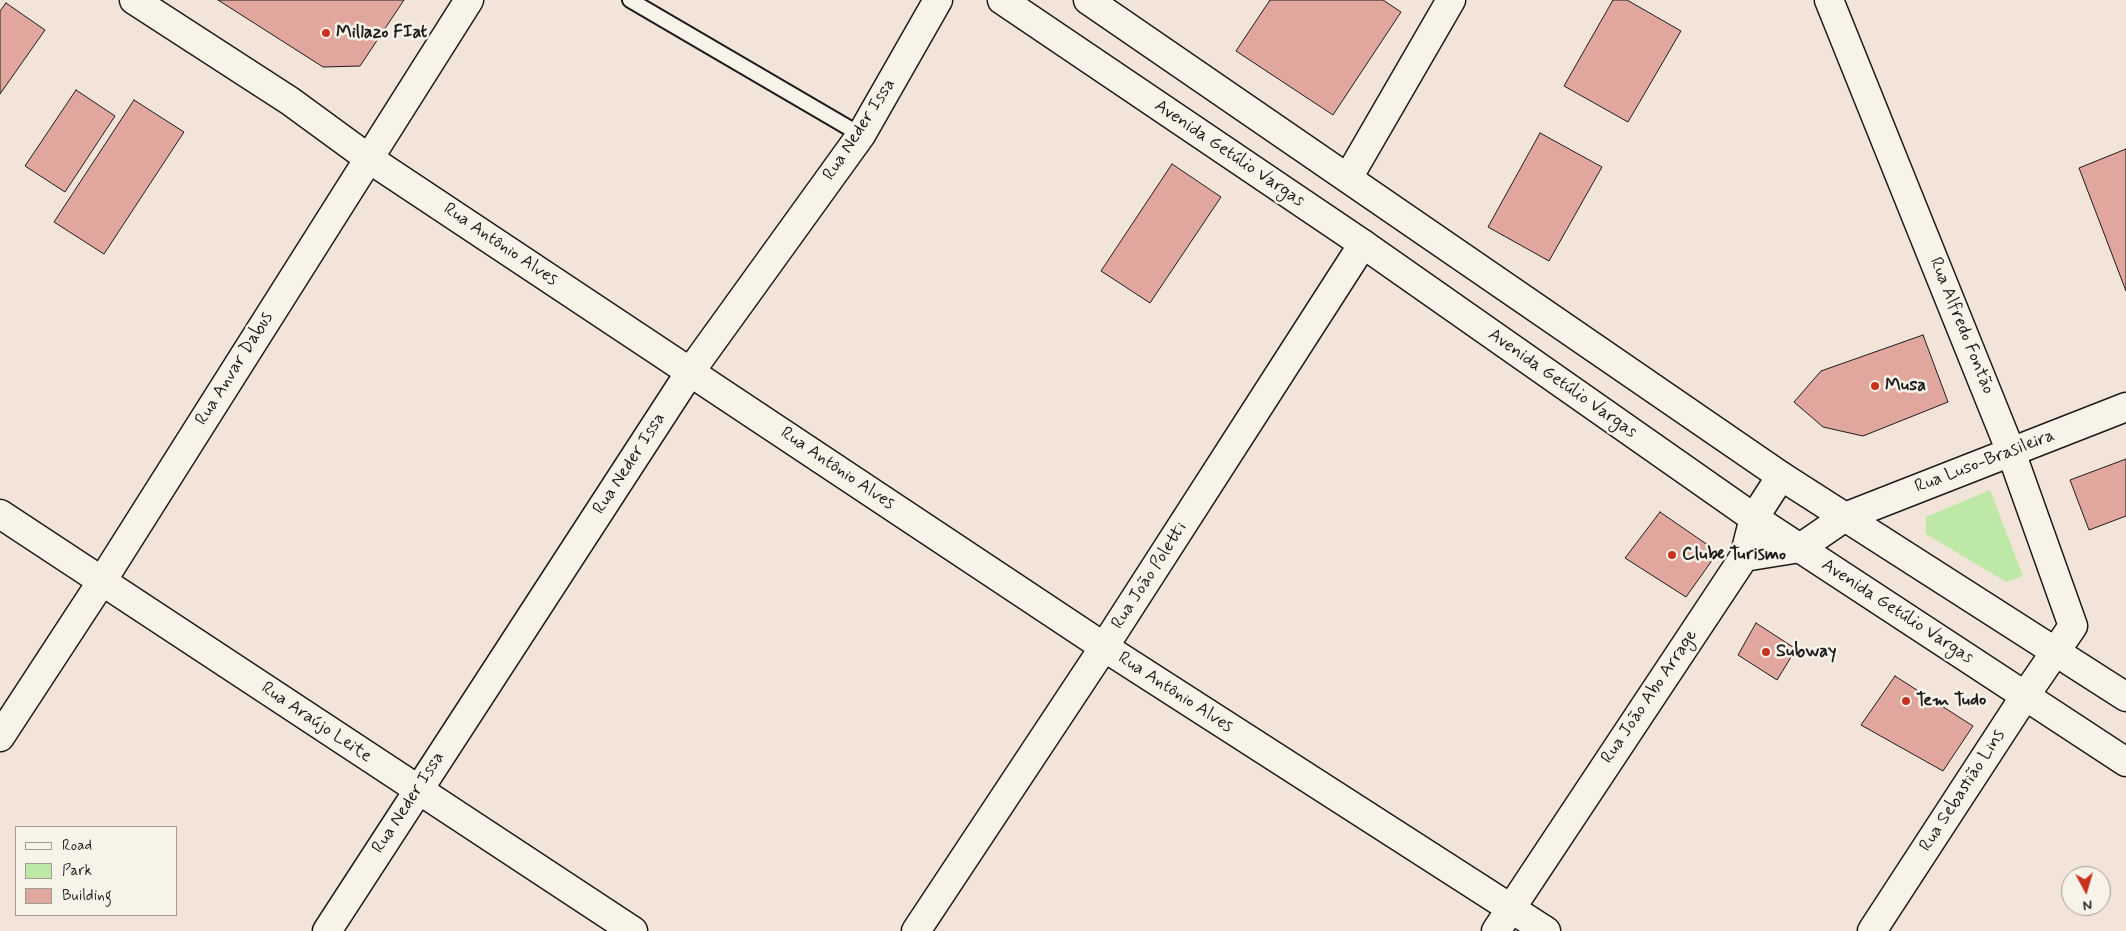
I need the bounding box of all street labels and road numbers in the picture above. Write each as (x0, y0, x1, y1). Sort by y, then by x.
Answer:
street label: Rua Neder Issa (819, 75, 901, 185)
street label: Avenida Getúlio Vargas (1150, 96, 1308, 212)
street label: Rua Antônio Alves (439, 199, 561, 291)
street label: Rua Alfredo Fontão (1924, 254, 1998, 398)
street label: Rua Anvar Dabus (191, 308, 279, 430)
street label: Avenida Getúlio Vargas (1483, 324, 1641, 444)
street label: Rua Neder Issa (589, 409, 671, 519)
street label: Rua Antônio Alves (776, 423, 898, 515)
street label: Rua Luso-Brasileira (1912, 425, 2058, 499)
street label: Rua João Poletti (1107, 518, 1193, 634)
street label: Avenida Getúlio Vargas (1817, 555, 1977, 669)
street label: Rua João Abo Arrage (1597, 626, 1703, 768)
street label: Rua Antônio Alves (1113, 648, 1237, 738)
street label: Rua Araújo Leite (256, 678, 376, 768)
street label: Rua Sebastião Lins (1915, 726, 2011, 856)
street label: Rua Neder Issa (368, 748, 450, 858)

